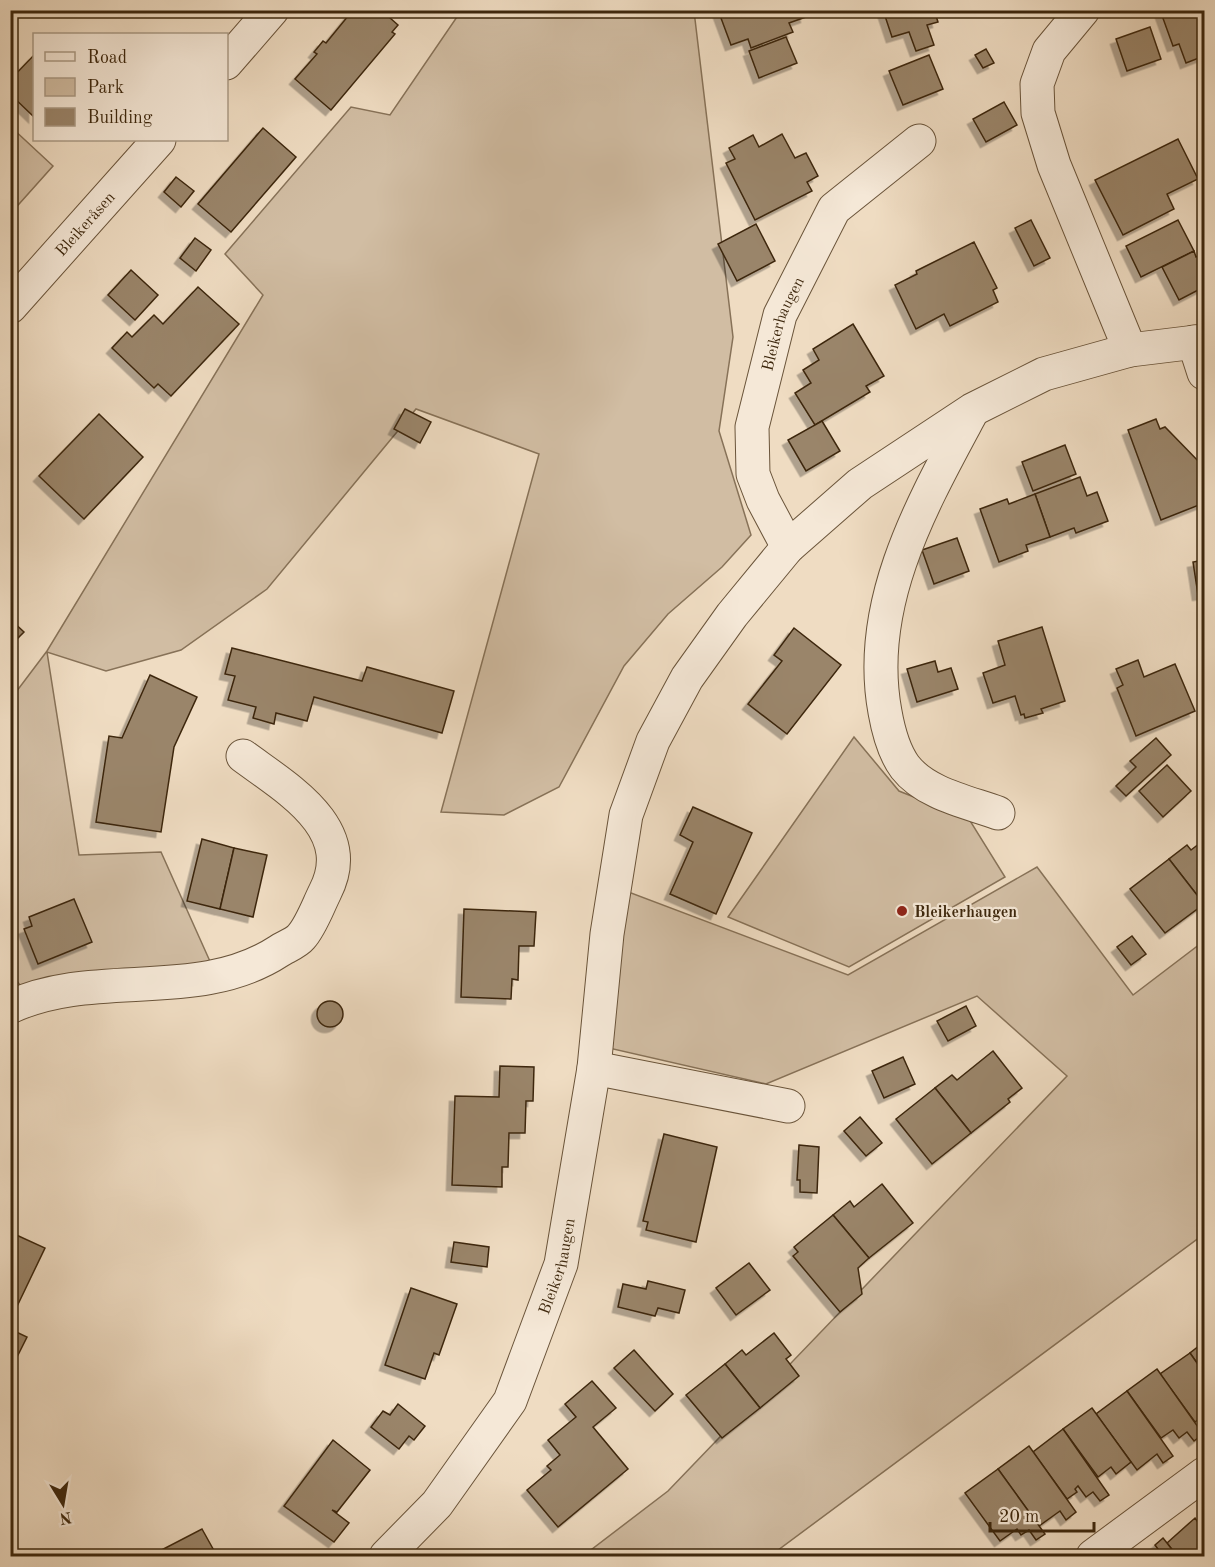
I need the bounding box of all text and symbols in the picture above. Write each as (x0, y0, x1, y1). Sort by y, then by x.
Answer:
legend (33, 33, 228, 141)
text: Road (87, 49, 127, 67)
text: Park (87, 79, 124, 97)
text: Building (87, 109, 153, 127)
street label: Bleikeråsen (53, 189, 119, 260)
street label: Bleikerhaugen (760, 275, 808, 373)
marker: Bleikerhaugen (895, 904, 909, 918)
place label: Bleikerhaugen (914, 905, 1017, 921)
street label: Bleikerhaugen (537, 1217, 579, 1317)
north arrow (33, 1474, 93, 1534)
scale bar (990, 1495, 1094, 1533)
text: N (57, 1508, 73, 1526)
text: 20 m (999, 1508, 1039, 1526)

